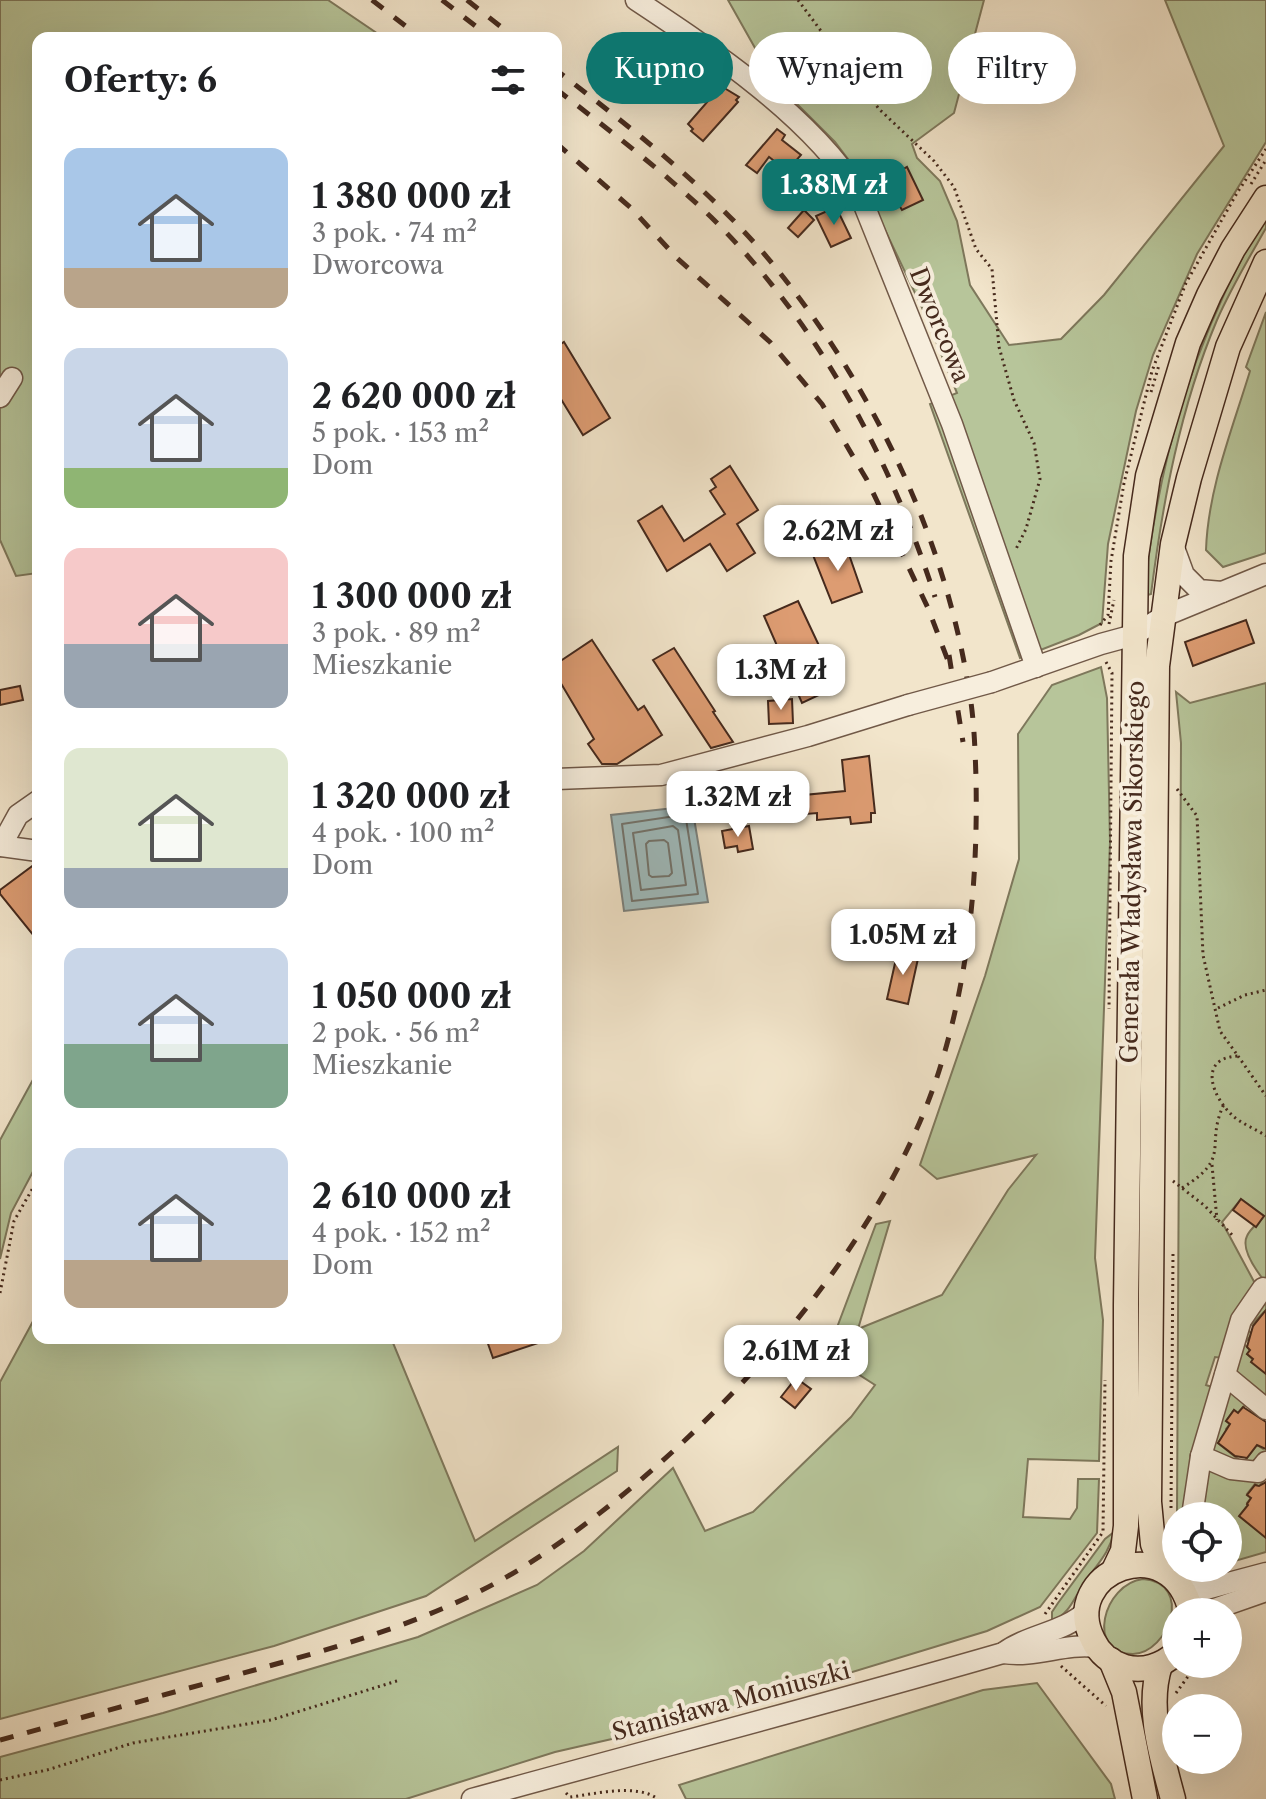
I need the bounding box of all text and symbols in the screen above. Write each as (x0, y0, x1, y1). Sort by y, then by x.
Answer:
chip: Kupno (586, 32, 733, 104)
chip: Wynajem (749, 32, 932, 104)
chip: Filtry (948, 32, 1076, 104)
icon: filters (486, 58, 530, 102)
text: Oferty: 6 (64, 59, 217, 101)
pin: 1.38M zł (751, 159, 917, 227)
text: 1.38M zł (780, 169, 888, 201)
text: 1 380 000 zł (312, 175, 511, 217)
icon: home (128, 180, 224, 276)
text: 3 pok. · 74 m² (312, 217, 477, 249)
text: Dworcowa (312, 249, 444, 281)
street label: Dworcowa (904, 263, 976, 387)
text: 2 620 000 zł (312, 375, 516, 417)
icon: home (128, 380, 224, 476)
text: 5 pok. · 153 m² (312, 417, 489, 449)
text: Dom (312, 449, 373, 481)
pin: 2.62M zł (755, 505, 921, 573)
text: 2.62M zł (782, 515, 894, 547)
text: 1 300 000 zł (312, 575, 512, 617)
icon: home (128, 580, 224, 676)
text: 3 pok. · 89 m² (312, 617, 481, 649)
pin: 1.3M zł (707, 644, 855, 712)
text: Mieszkanie (312, 649, 452, 681)
text: 1.3M zł (735, 654, 827, 686)
street label: Generała Władysława Sikorskiego (1114, 680, 1150, 1064)
pin: 1.32M zł (655, 771, 821, 839)
text: 1 320 000 zł (312, 775, 510, 817)
icon: home (128, 780, 224, 876)
text: 1.32M zł (684, 781, 792, 813)
text: 4 pok. · 100 m² (312, 817, 495, 849)
text: Dom (312, 849, 373, 881)
pin: 1.05M zł (820, 909, 986, 977)
text: 1.05M zł (849, 919, 957, 951)
text: 1 050 000 zł (312, 975, 511, 1017)
icon: home (128, 980, 224, 1076)
text: 2 pok. · 56 m² (312, 1017, 480, 1049)
text: Mieszkanie (312, 1049, 452, 1081)
text: 2 610 000 zł (312, 1175, 511, 1217)
icon: home (128, 1180, 224, 1276)
text: 4 pok. · 152 m² (312, 1217, 491, 1249)
text: Dom (312, 1249, 373, 1281)
pin: 2.61M zł (713, 1325, 879, 1393)
text: 2.61M zł (742, 1335, 850, 1367)
map controls (1162, 1502, 1242, 1774)
button: locate (1162, 1502, 1242, 1582)
button: + (1162, 1598, 1242, 1678)
street label: Stanisława Moniuszki (609, 1655, 853, 1747)
button: − (1162, 1694, 1242, 1774)

